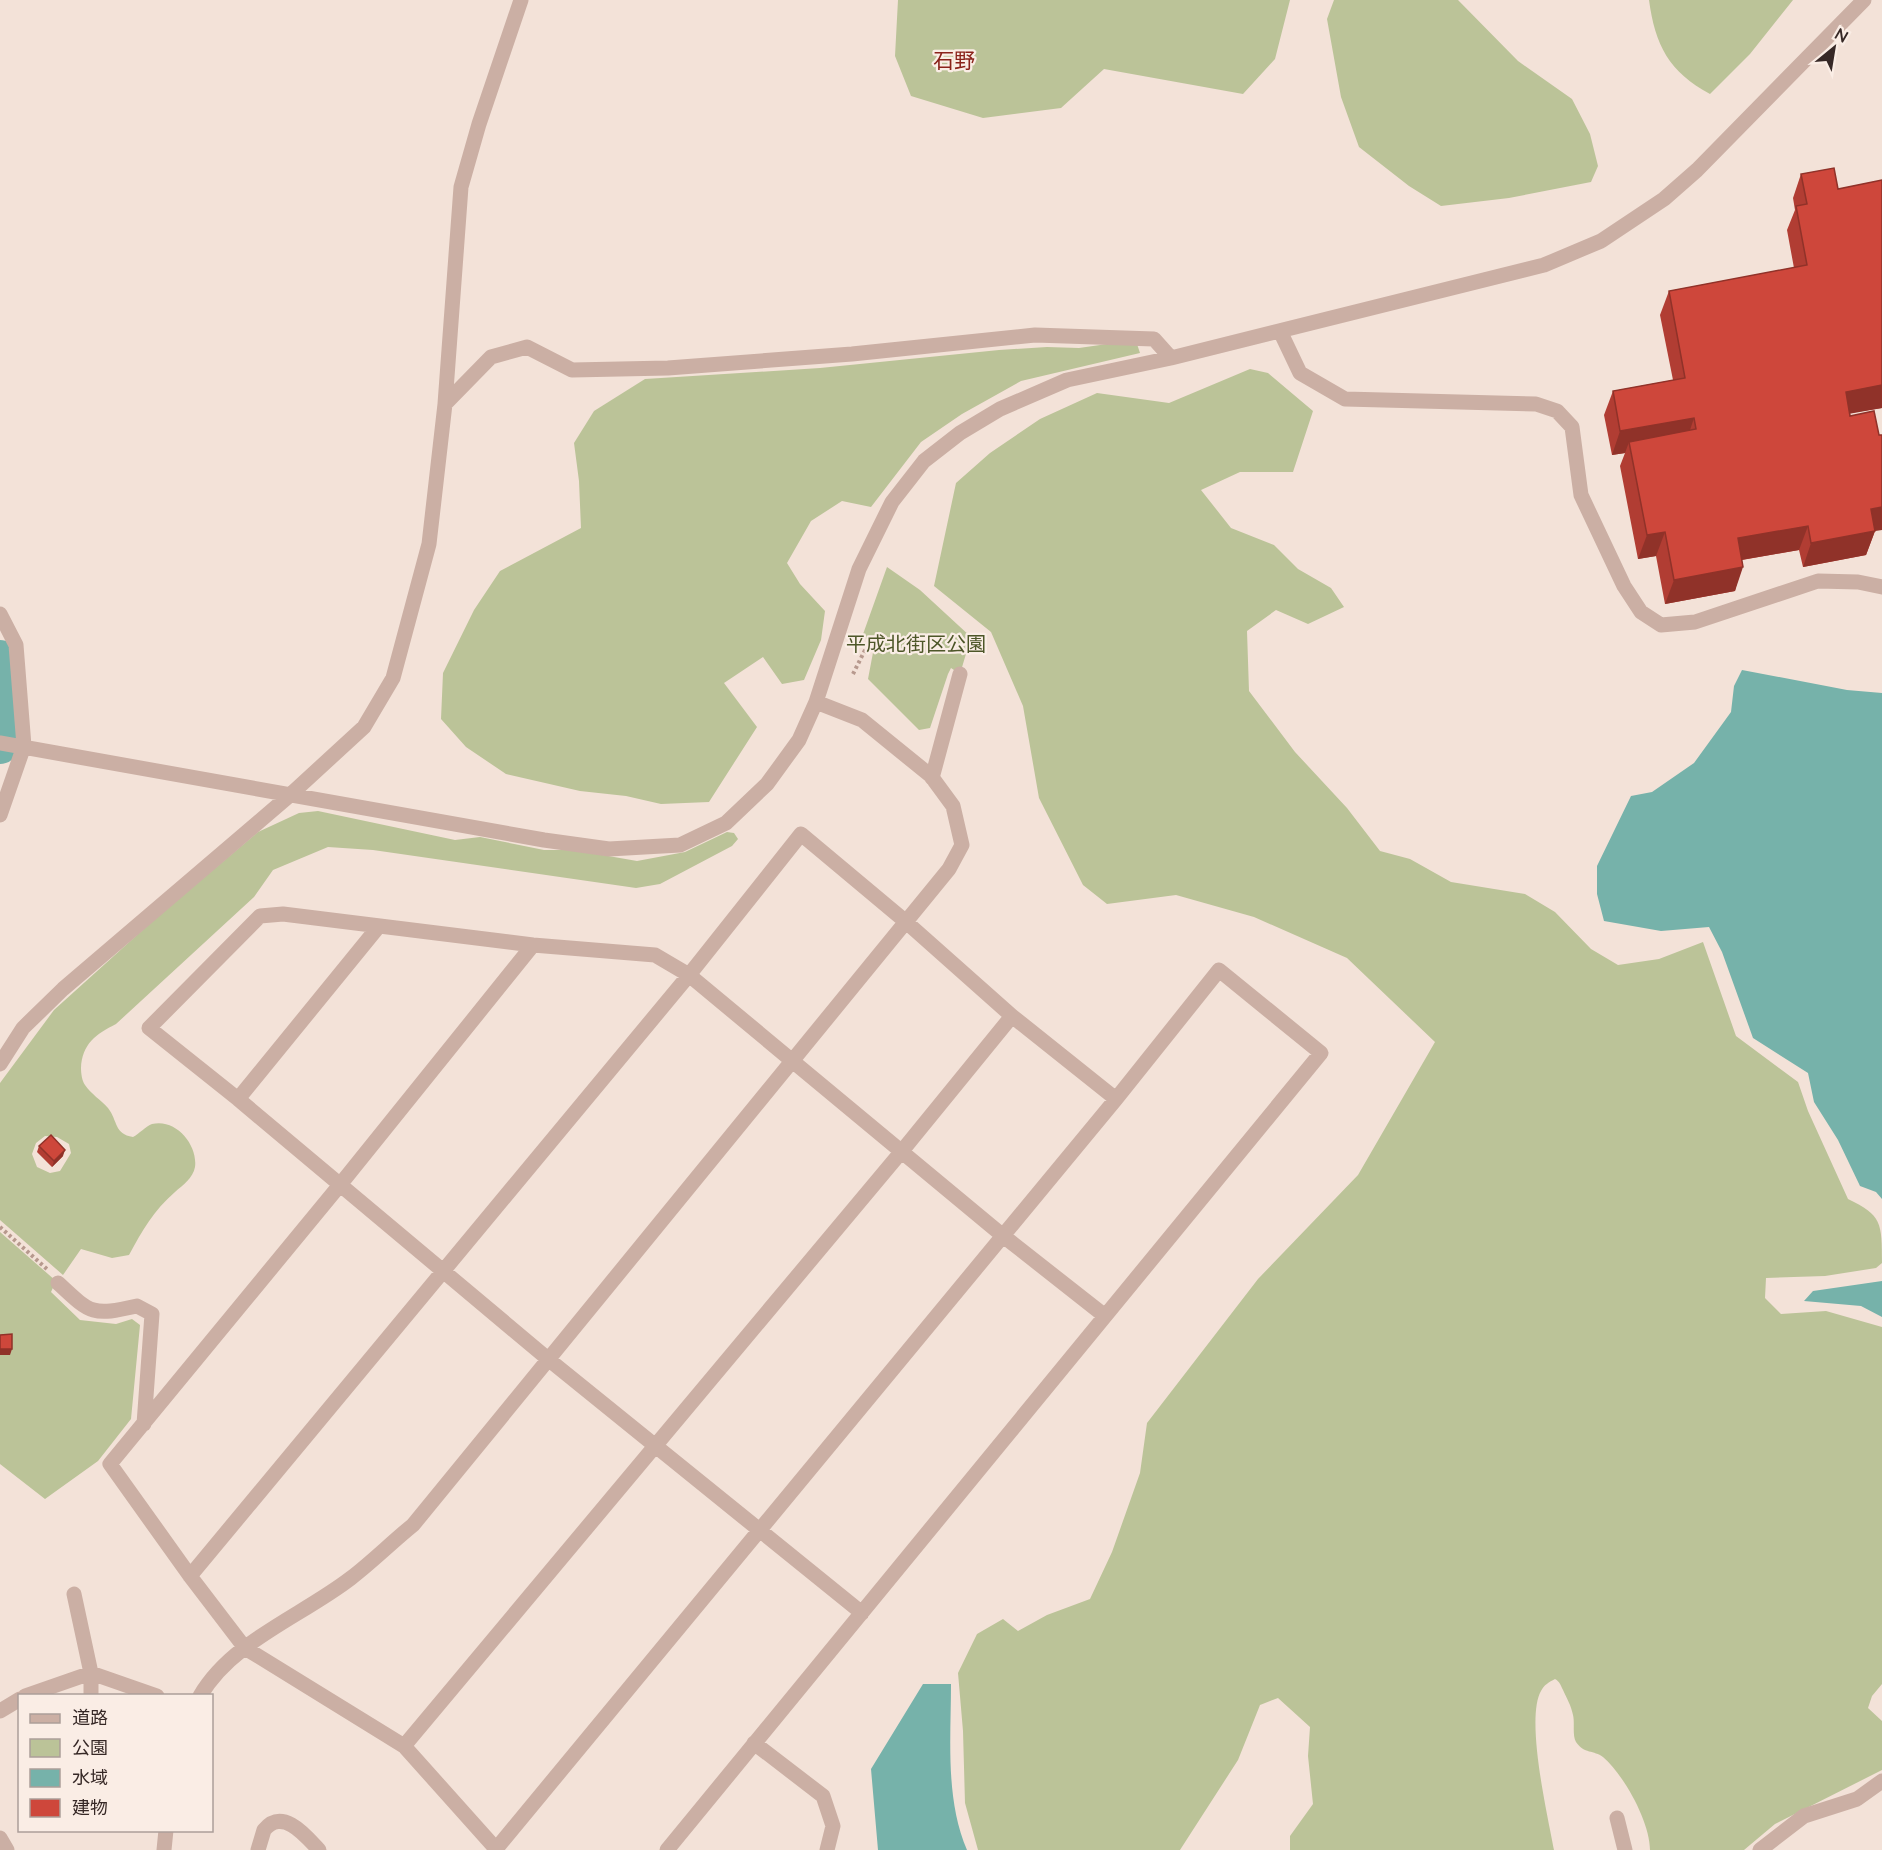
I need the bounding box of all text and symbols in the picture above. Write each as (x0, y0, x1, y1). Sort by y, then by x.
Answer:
north arrow (1804, 18, 1864, 78)
text: N (1832, 23, 1852, 46)
district label: 石野 (933, 47, 975, 72)
park label: 平成北街区公園 (846, 631, 986, 655)
legend (18, 1694, 213, 1832)
text: 道路 (72, 1706, 108, 1728)
text: 公園 (72, 1736, 108, 1758)
text: 水域 (72, 1766, 108, 1788)
text: 建物 (72, 1796, 108, 1818)

